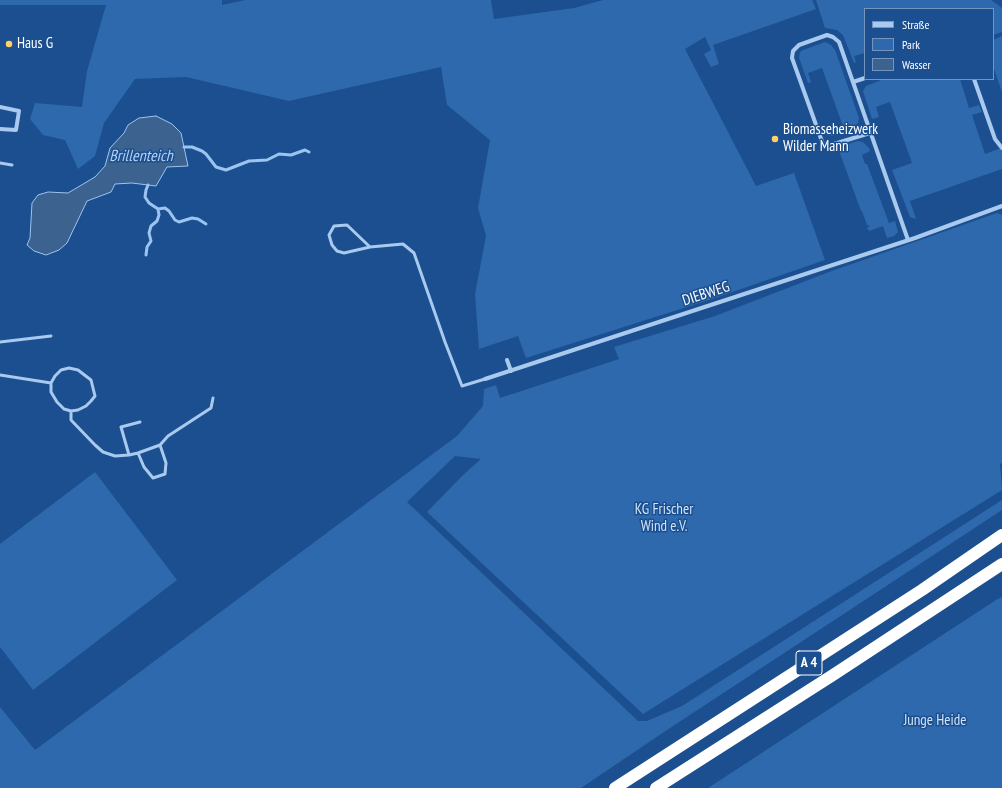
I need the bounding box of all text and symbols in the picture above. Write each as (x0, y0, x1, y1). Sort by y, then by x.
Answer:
legend (864, 8, 994, 80)
text: Straße (902, 17, 929, 32)
place label: Haus G (17, 35, 53, 53)
text: Park (902, 37, 920, 52)
marker: Haus G (4, 39, 14, 49)
text: Wasser (902, 57, 931, 72)
place label: Biomasseheizwerk Wilder Mann (783, 121, 878, 156)
marker: Biomasseheizwerk Wilder Mann (770, 134, 780, 144)
water label: Brillenteich (109, 146, 173, 166)
street label: DIEBWEG (680, 278, 732, 310)
park label: KG Frischer Wind e.V. (635, 501, 693, 536)
road number: A 4 (796, 651, 822, 675)
park label: Junge Heide (904, 712, 966, 730)

